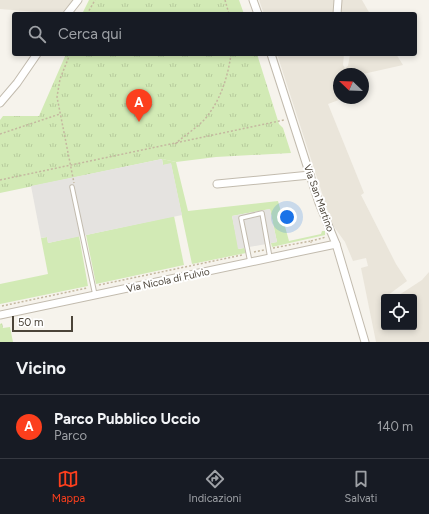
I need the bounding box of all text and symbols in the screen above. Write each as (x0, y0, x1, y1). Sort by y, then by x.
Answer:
search box (12, 12, 417, 56)
icon: search (26, 23, 48, 45)
text: Cerca qui (58, 25, 122, 43)
north arrow (333, 68, 369, 104)
pin: A (126, 89, 152, 122)
street label: Via San Martino (301, 163, 337, 234)
your location (277, 207, 297, 227)
street label: Via Nicola di Fulvio (125, 265, 211, 295)
map controls (381, 294, 417, 330)
button: locate (381, 294, 417, 330)
scale bar (12, 314, 73, 333)
text: 50 m (18, 316, 43, 329)
text: Vicino (16, 358, 66, 378)
text: Parco Pubblico Uccio (54, 410, 200, 428)
text: A (24, 419, 34, 434)
text: 140 m (377, 419, 413, 434)
text: Parco (54, 428, 87, 443)
tab: Mappa (52, 468, 85, 505)
tab: Indicazioni (189, 468, 241, 505)
tab: Salvati (345, 468, 377, 505)

